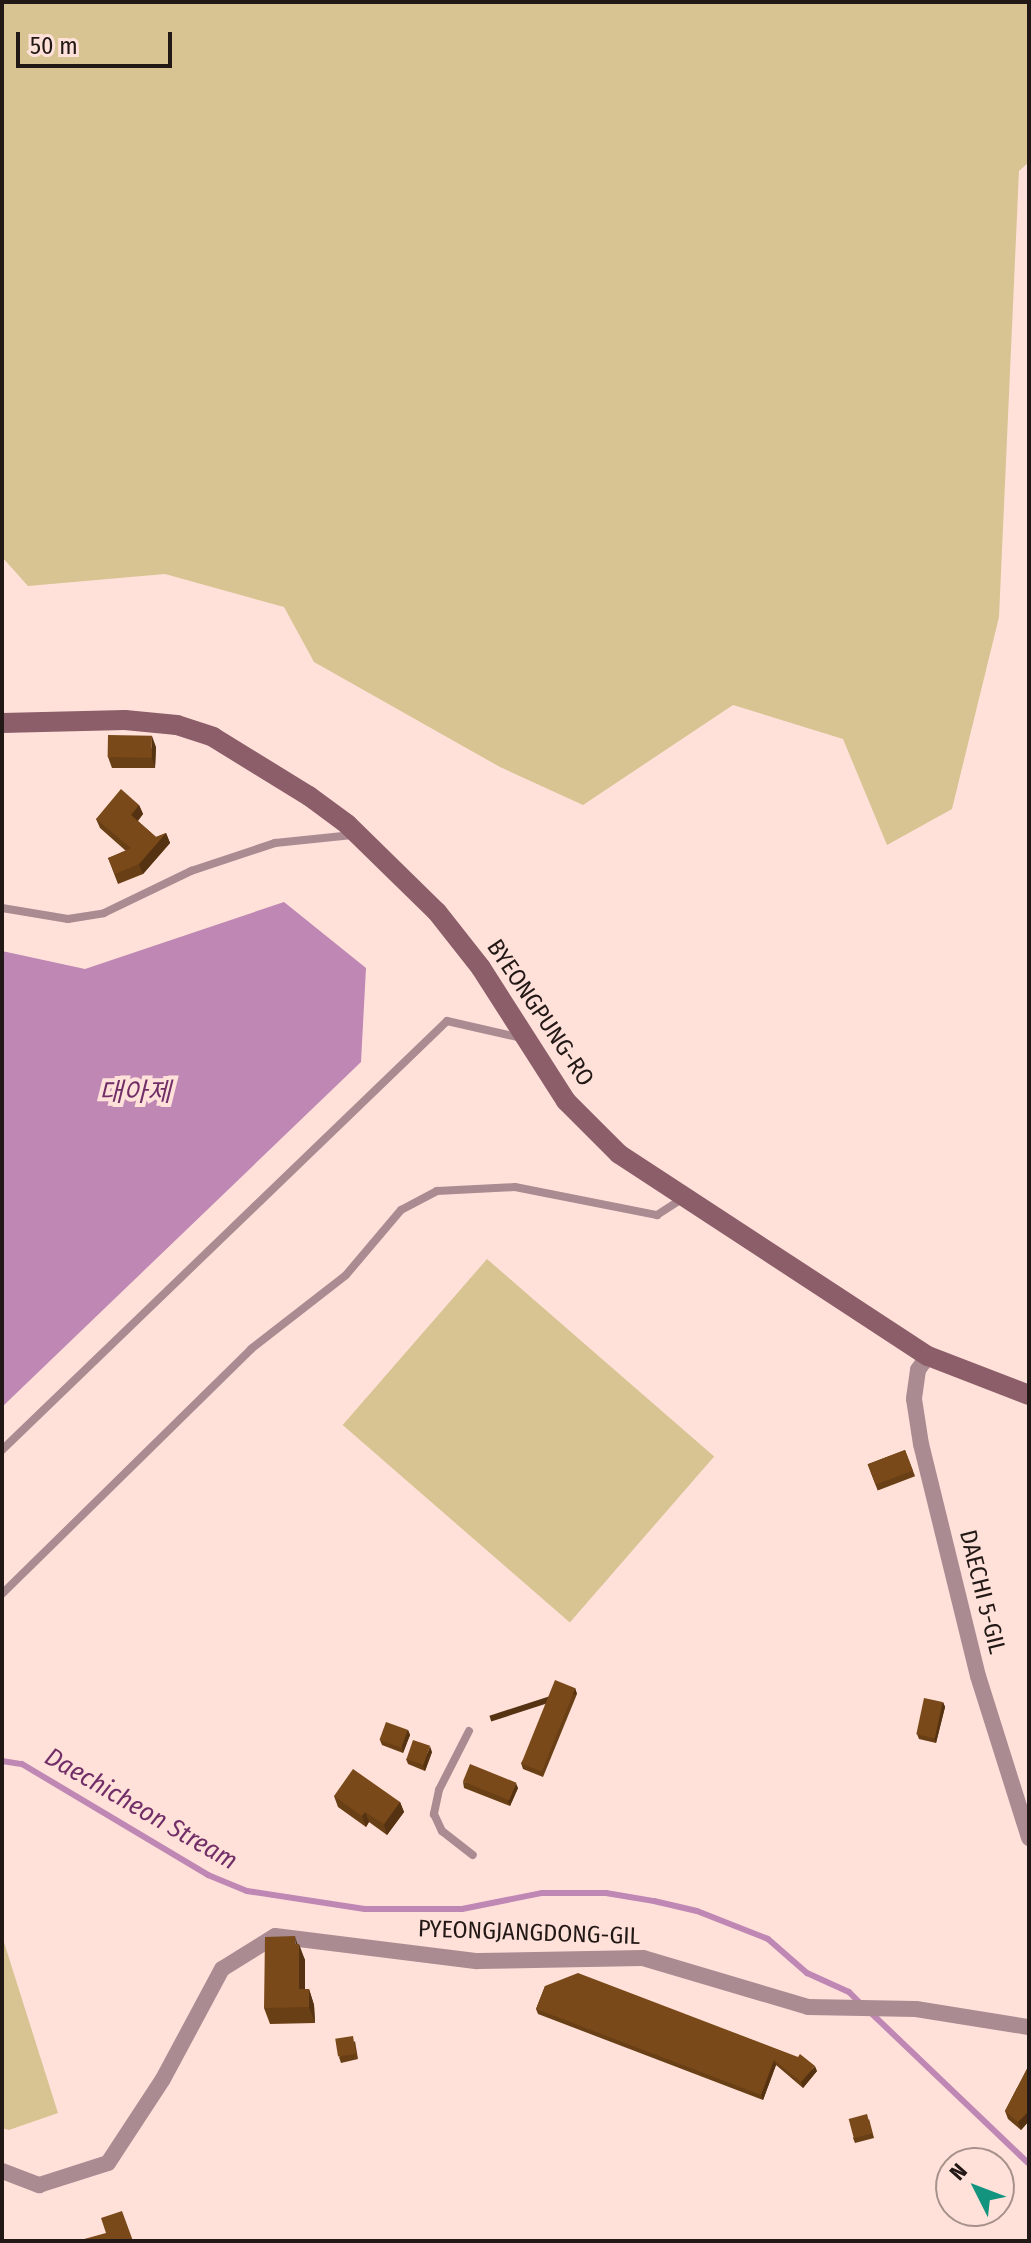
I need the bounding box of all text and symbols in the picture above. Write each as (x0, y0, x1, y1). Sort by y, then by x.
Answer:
scale bar (20, 16, 176, 66)
text: 50 m (30, 32, 78, 60)
street label: BYEONGPUNG-RO (480, 934, 600, 1092)
water label: 대아제 (99, 1077, 171, 1109)
street label: DAECHI 5-GIL (953, 1527, 1011, 1657)
water label: Daechicheon Stream (39, 1741, 243, 1877)
street label: PYEONGJANGDONG-GIL (417, 1915, 641, 1951)
north arrow (935, 2147, 1015, 2227)
text: N (944, 2158, 973, 2186)

